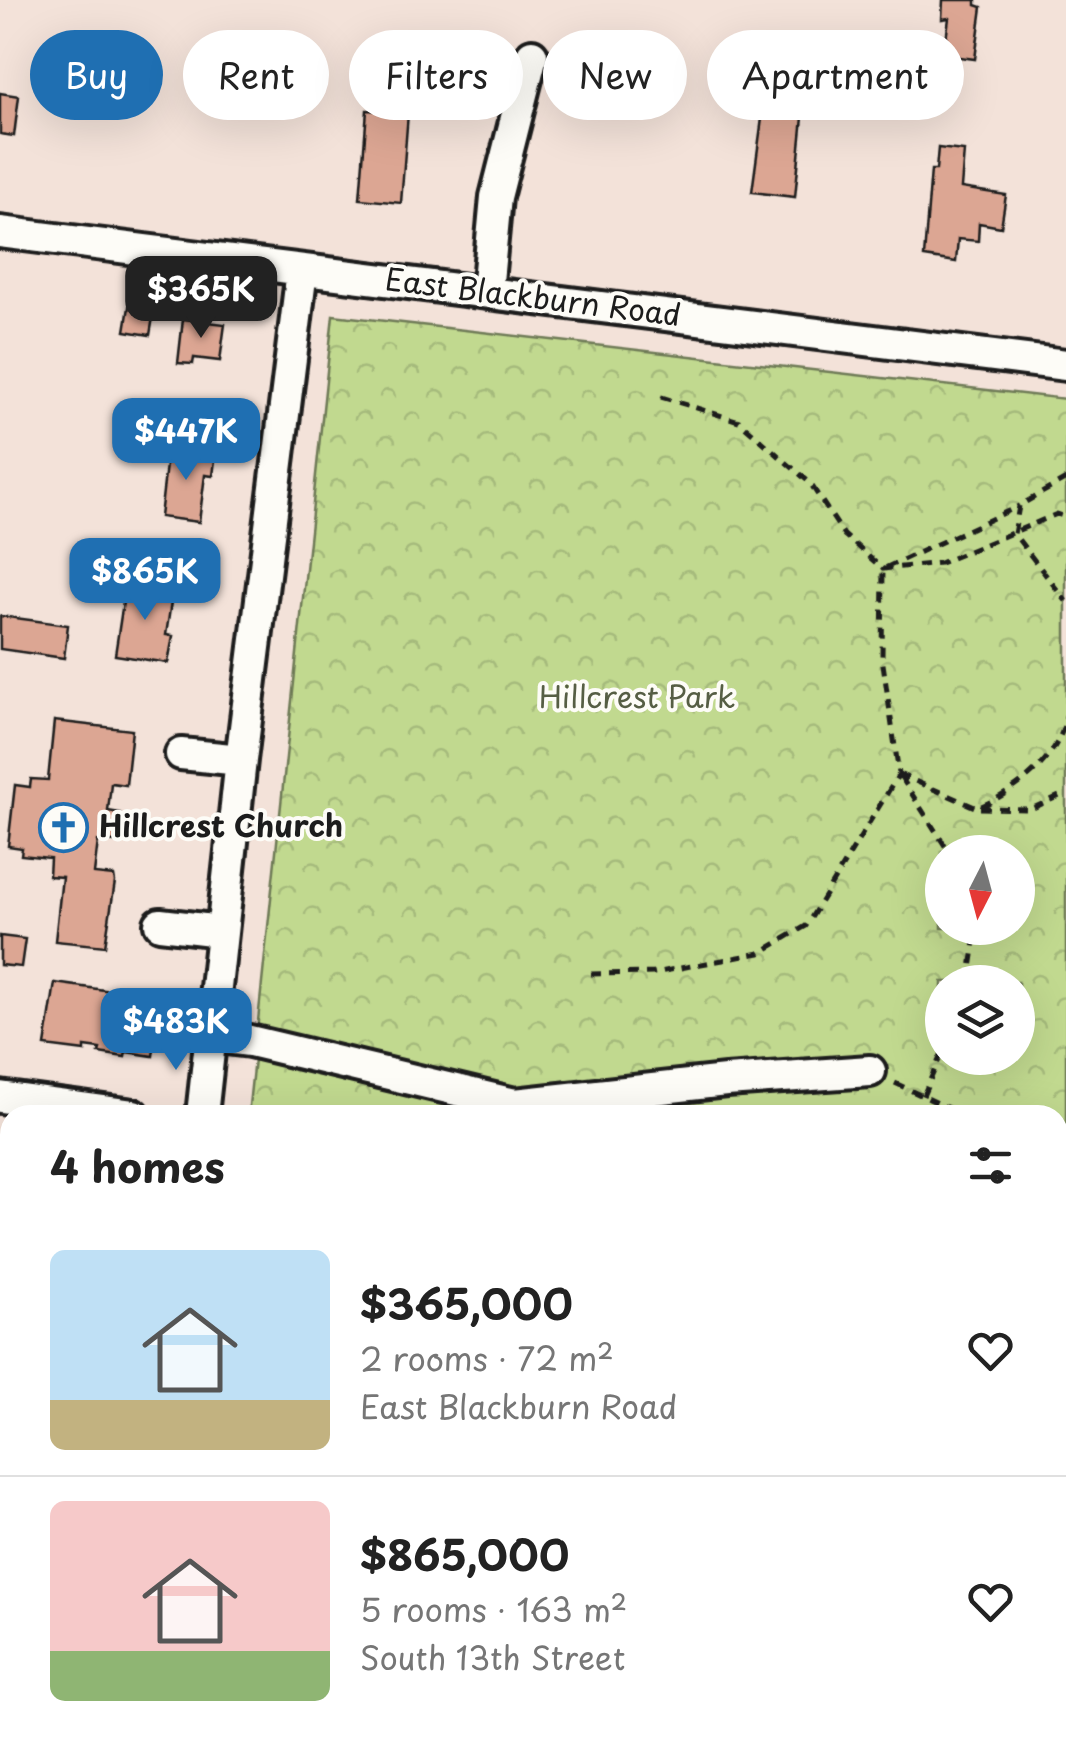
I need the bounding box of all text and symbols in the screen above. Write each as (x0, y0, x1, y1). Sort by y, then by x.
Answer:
chip: Buy (30, 30, 163, 120)
chip: Rent (183, 30, 329, 120)
chip: Filters (349, 30, 523, 120)
chip: New (543, 30, 687, 120)
chip: Apartment (707, 30, 964, 120)
street label: East Blackburn Road (383, 255, 684, 336)
pin: $365K (131, 256, 271, 341)
text: $365K (147, 264, 255, 312)
pin: $447K (116, 398, 256, 483)
text: $447K (134, 406, 238, 454)
pin: $865K (75, 538, 215, 623)
text: $865K (91, 546, 199, 594)
park label: Hillcrest Park (539, 673, 735, 718)
church icon: Hillcrest Church (38, 801, 90, 853)
place label: Hillcrest Church (99, 802, 343, 847)
north arrow (925, 835, 1035, 945)
map controls (925, 835, 1035, 1075)
button: layers (925, 965, 1035, 1075)
pin: $483K (106, 988, 246, 1073)
text: $483K (123, 996, 229, 1044)
text: 4 homes (50, 1134, 225, 1197)
icon: filters (963, 1138, 1018, 1193)
text: $365,000 (360, 1271, 573, 1334)
icon: home (130, 1290, 250, 1410)
icon: heart (963, 1323, 1018, 1378)
text: 2 rooms · 72 m² (360, 1334, 614, 1382)
text: East Blackburn Road (360, 1382, 677, 1430)
text: $865,000 (360, 1522, 569, 1585)
icon: home (130, 1541, 250, 1661)
icon: heart (963, 1574, 1018, 1629)
text: 5 rooms · 163 m² (360, 1585, 627, 1633)
text: South 13th Street (360, 1633, 625, 1681)

